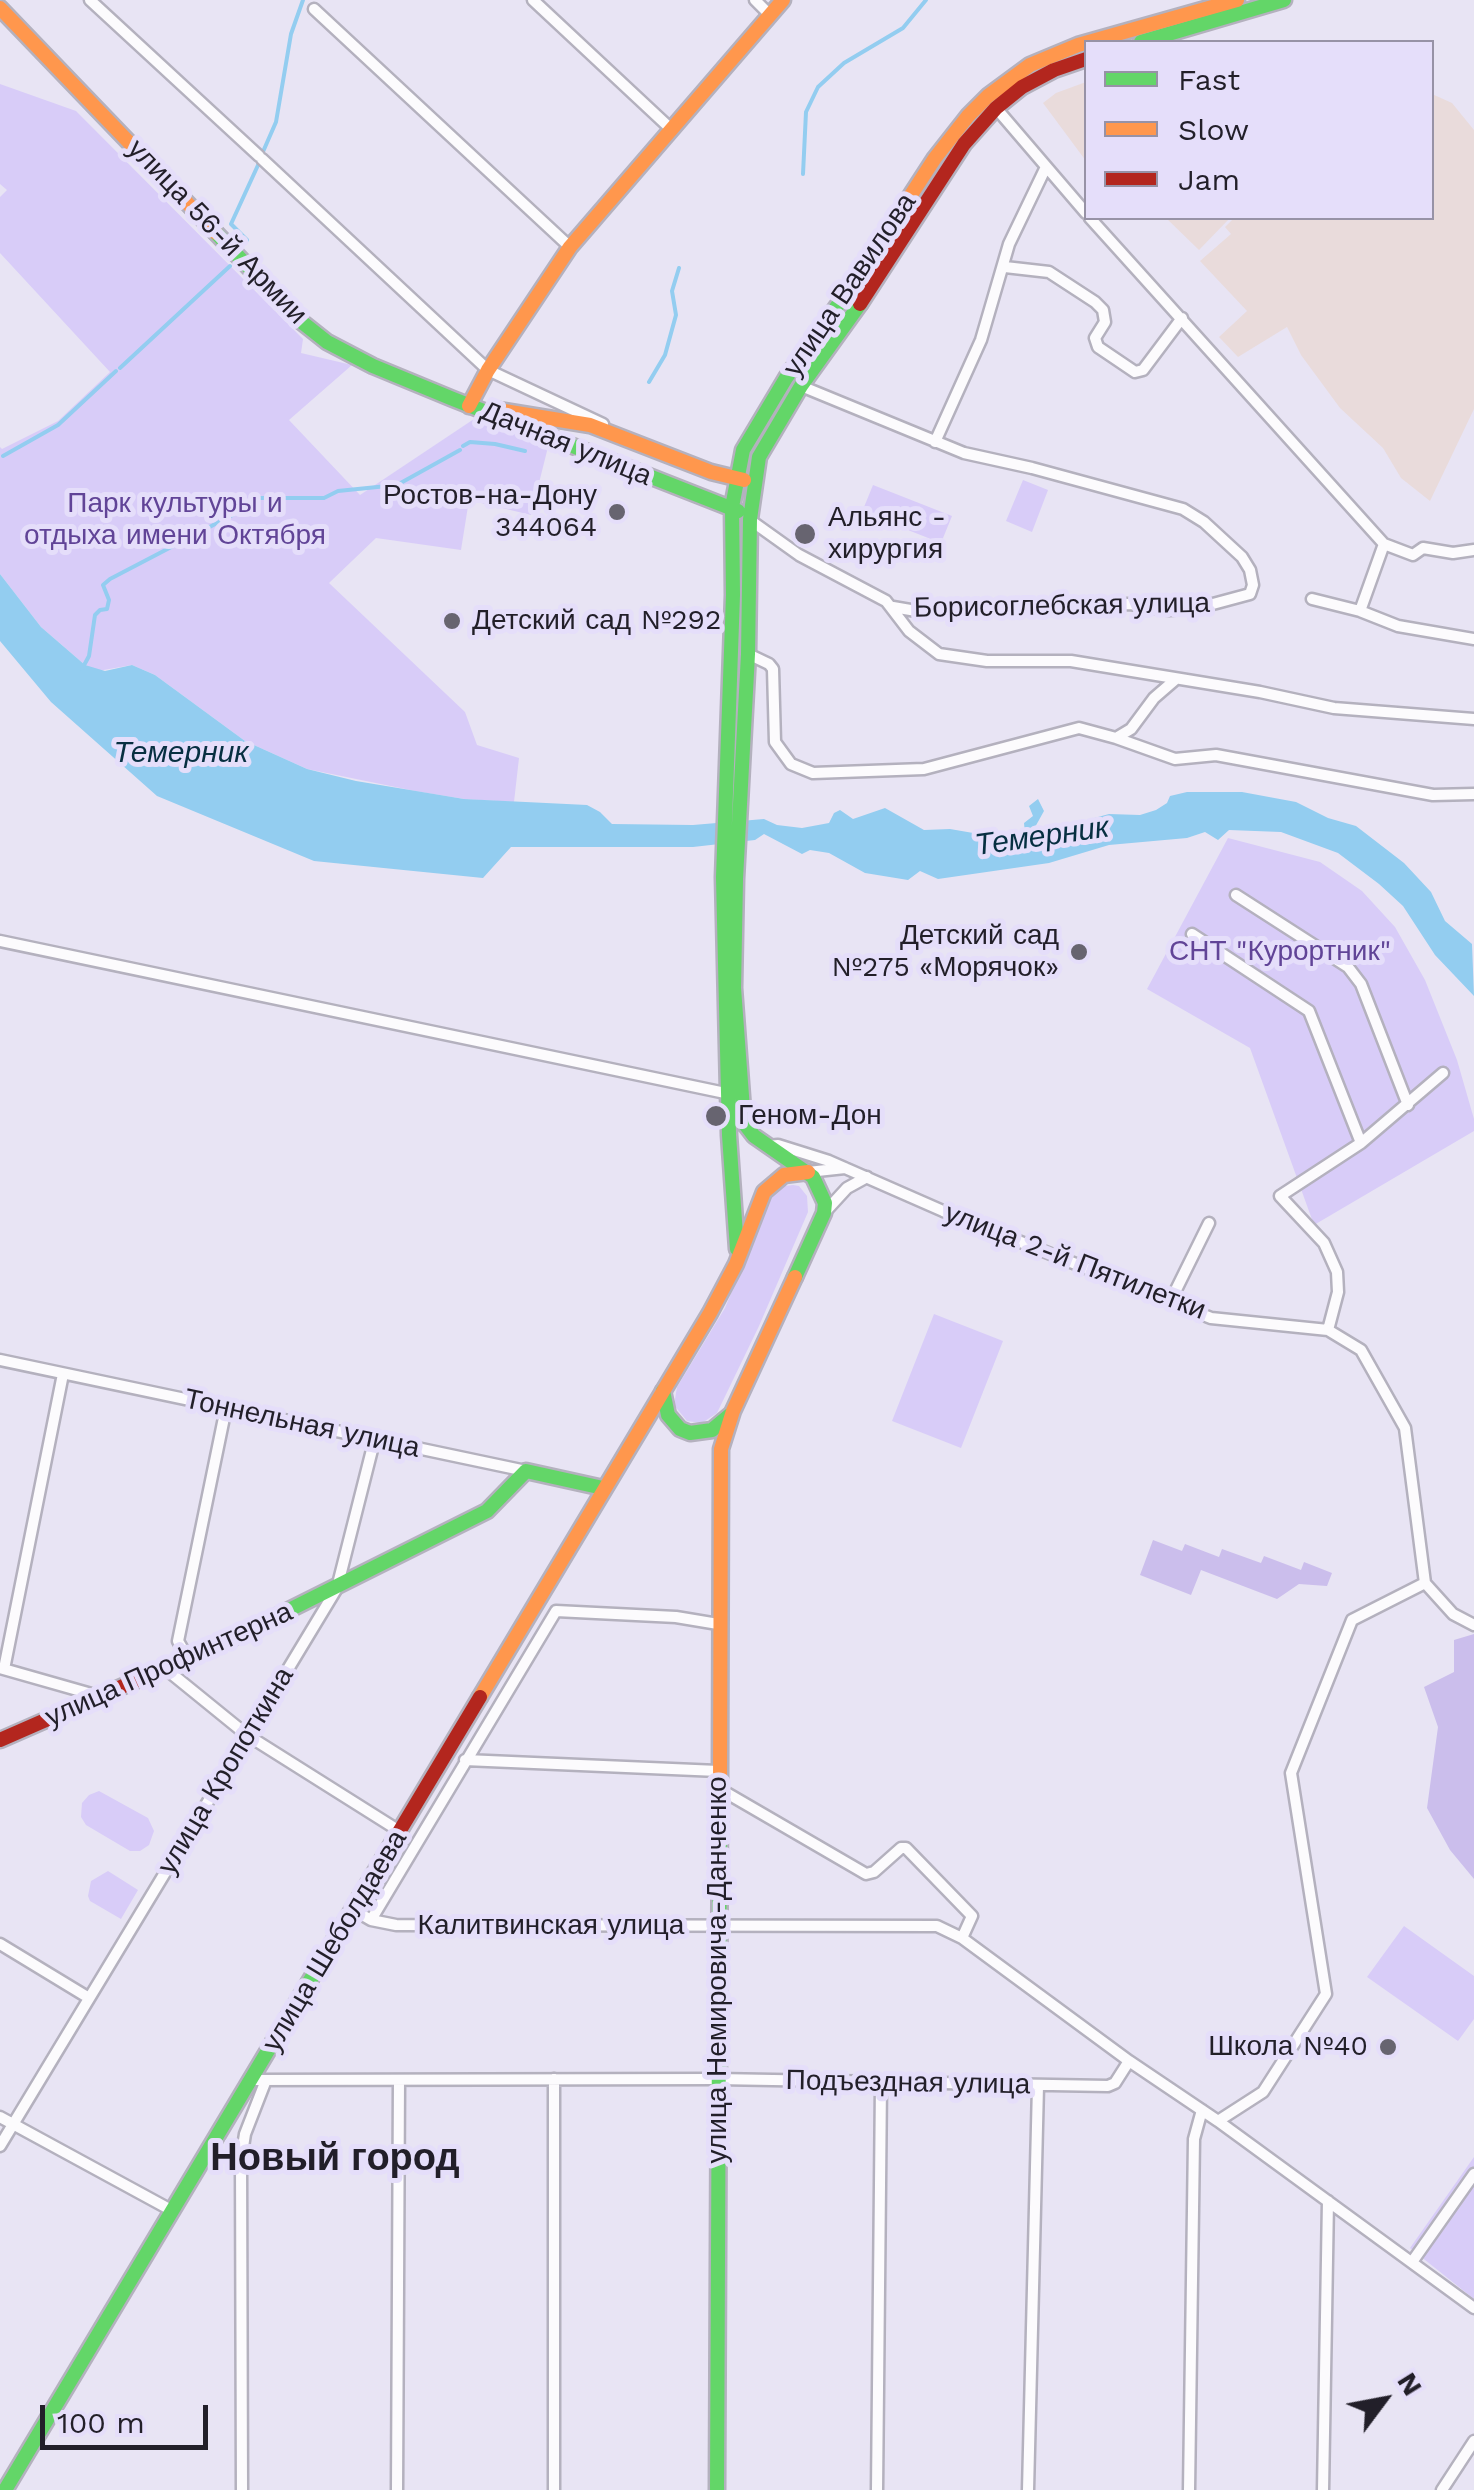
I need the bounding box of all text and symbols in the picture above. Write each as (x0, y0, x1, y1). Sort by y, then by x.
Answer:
legend (1084, 40, 1434, 220)
text: Fast (1178, 62, 1240, 97)
text: Slow (1178, 112, 1249, 147)
street label: улица 56-й Армии (120, 133, 314, 331)
text: Jam (1178, 162, 1240, 197)
street label: улица Вавилова (776, 187, 924, 383)
street label: Дачная улица (476, 394, 656, 494)
place label: Ростов-на-Дону 344064 (383, 479, 597, 545)
park label: Парк культуры и отдыха имени Октября (24, 487, 326, 553)
marker: Ростов-на-Дону 344064 (606, 501, 628, 523)
place label: Альянс - хирургия (828, 501, 946, 567)
marker: Альянс - хирургия (792, 521, 818, 547)
street label: Борисоглебская улица (914, 587, 1210, 625)
place label: Детский сад №292 (472, 604, 721, 638)
marker: Детский сад №292 (441, 610, 463, 632)
water label: Темерник (114, 735, 248, 771)
water label: Темерник (973, 810, 1111, 864)
place label: Детский сад №275 «Морячок» (831, 919, 1059, 985)
park label: СНТ "Курортник" (1169, 935, 1391, 969)
marker: Детский сад №275 «Морячок» (1068, 941, 1090, 963)
place label: Геном-Дон (738, 1099, 882, 1133)
marker: Геном-Дон (703, 1103, 729, 1129)
street label: улица 2-й Пятилетки (940, 1197, 1210, 1327)
street label: Тоннельная улица (181, 1383, 423, 1465)
street label: улица Профинтерна (40, 1595, 298, 1735)
street label: улица Кропоткина (151, 1661, 301, 1881)
street label: улица Немировича-Данченко (701, 1776, 735, 2164)
street label: улица Шеболдаева (256, 1824, 414, 2058)
street label: Калитвинская улица (418, 1909, 684, 1943)
place label: Школа №40 (1208, 2030, 1368, 2064)
marker: Школа №40 (1377, 2036, 1399, 2058)
street label: Подъездная улица (785, 2064, 1031, 2102)
district label: Новый город (210, 2136, 460, 2182)
north arrow (1334, 2350, 1434, 2450)
text: N (1390, 2366, 1429, 2401)
scale bar (45, 2385, 212, 2447)
text: 100 m (57, 2405, 145, 2440)

